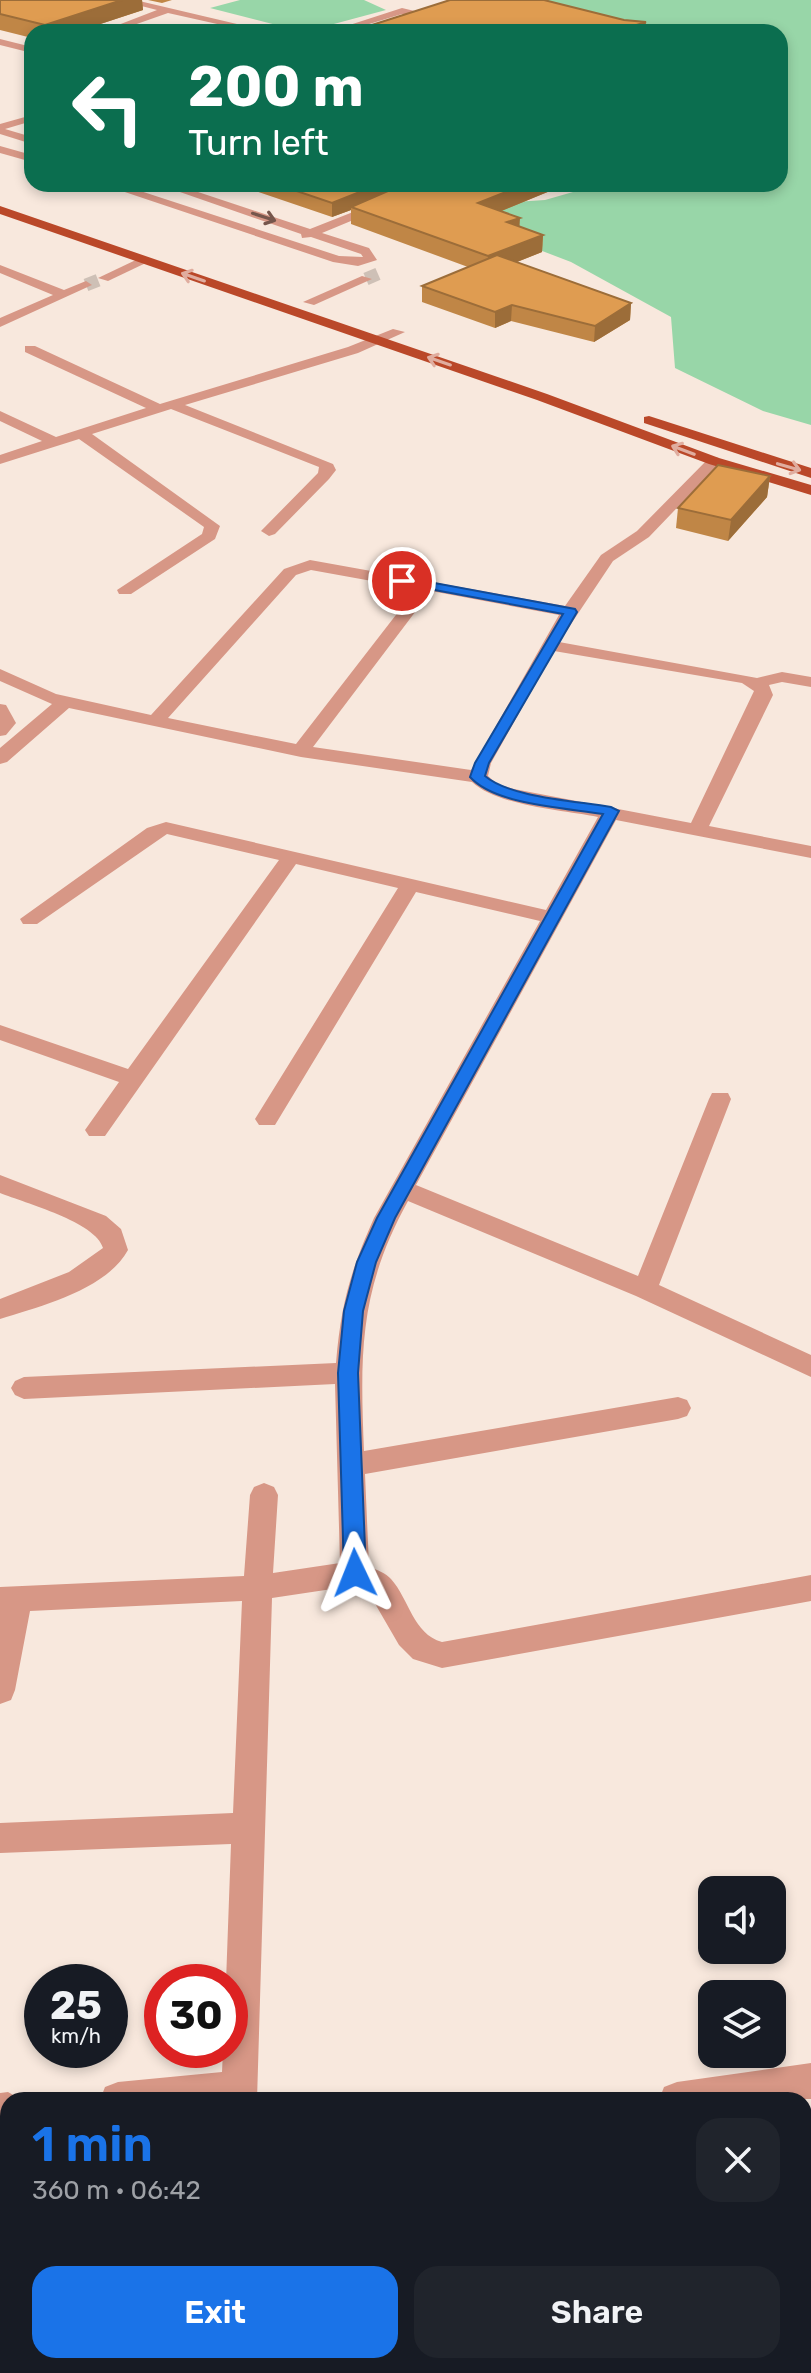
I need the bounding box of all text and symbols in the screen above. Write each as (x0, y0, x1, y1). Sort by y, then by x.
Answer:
text: 200 m (188, 54, 364, 120)
icon: left (56, 56, 160, 160)
text: Turn left (188, 121, 329, 164)
one-way arrow (252, 210, 277, 225)
one-way arrow (181, 269, 206, 284)
one-way arrow (427, 353, 452, 368)
one-way arrow (671, 442, 696, 456)
one-way arrow (775, 460, 801, 475)
pin (368, 547, 436, 615)
icon: arrive (380, 559, 424, 603)
position arrow (313, 1531, 397, 1615)
map controls (698, 1876, 786, 2068)
button: sound (698, 1876, 786, 1964)
speed limit sign: 30 (144, 1964, 248, 2068)
button: layers (698, 1980, 786, 2068)
text: 25 (50, 1982, 102, 2029)
text: km/h (51, 2024, 101, 2048)
text: 1 min (32, 2116, 153, 2173)
button: close (696, 2118, 780, 2202)
text: 360 m · 06:42 (32, 2175, 201, 2206)
button: Exit (32, 2266, 398, 2358)
button: Share (414, 2266, 780, 2358)

